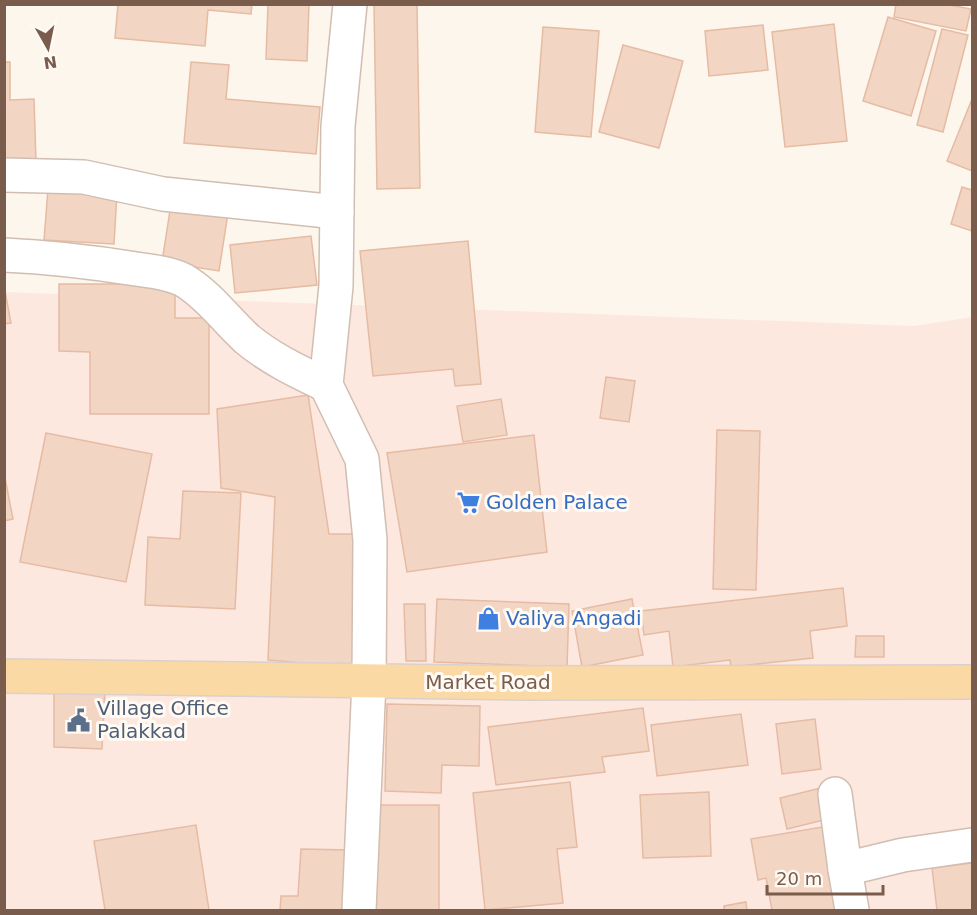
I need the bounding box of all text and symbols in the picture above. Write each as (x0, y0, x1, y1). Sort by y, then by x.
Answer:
north arrow (18, 18, 78, 78)
text: N (42, 52, 58, 73)
supermarket icon: Golden Palace (455, 489, 481, 515)
place label: Golden Palace (486, 490, 628, 514)
shop icon: Valiya Angadi (475, 605, 501, 631)
place label: Valiya Angadi (506, 606, 642, 630)
street label: Market Road (425, 670, 551, 694)
place label: Village Office Palakkad (97, 696, 229, 743)
public building icon: Village Office Palakkad (66, 707, 92, 733)
scale bar (767, 858, 882, 896)
text: 20 m (776, 868, 822, 889)

